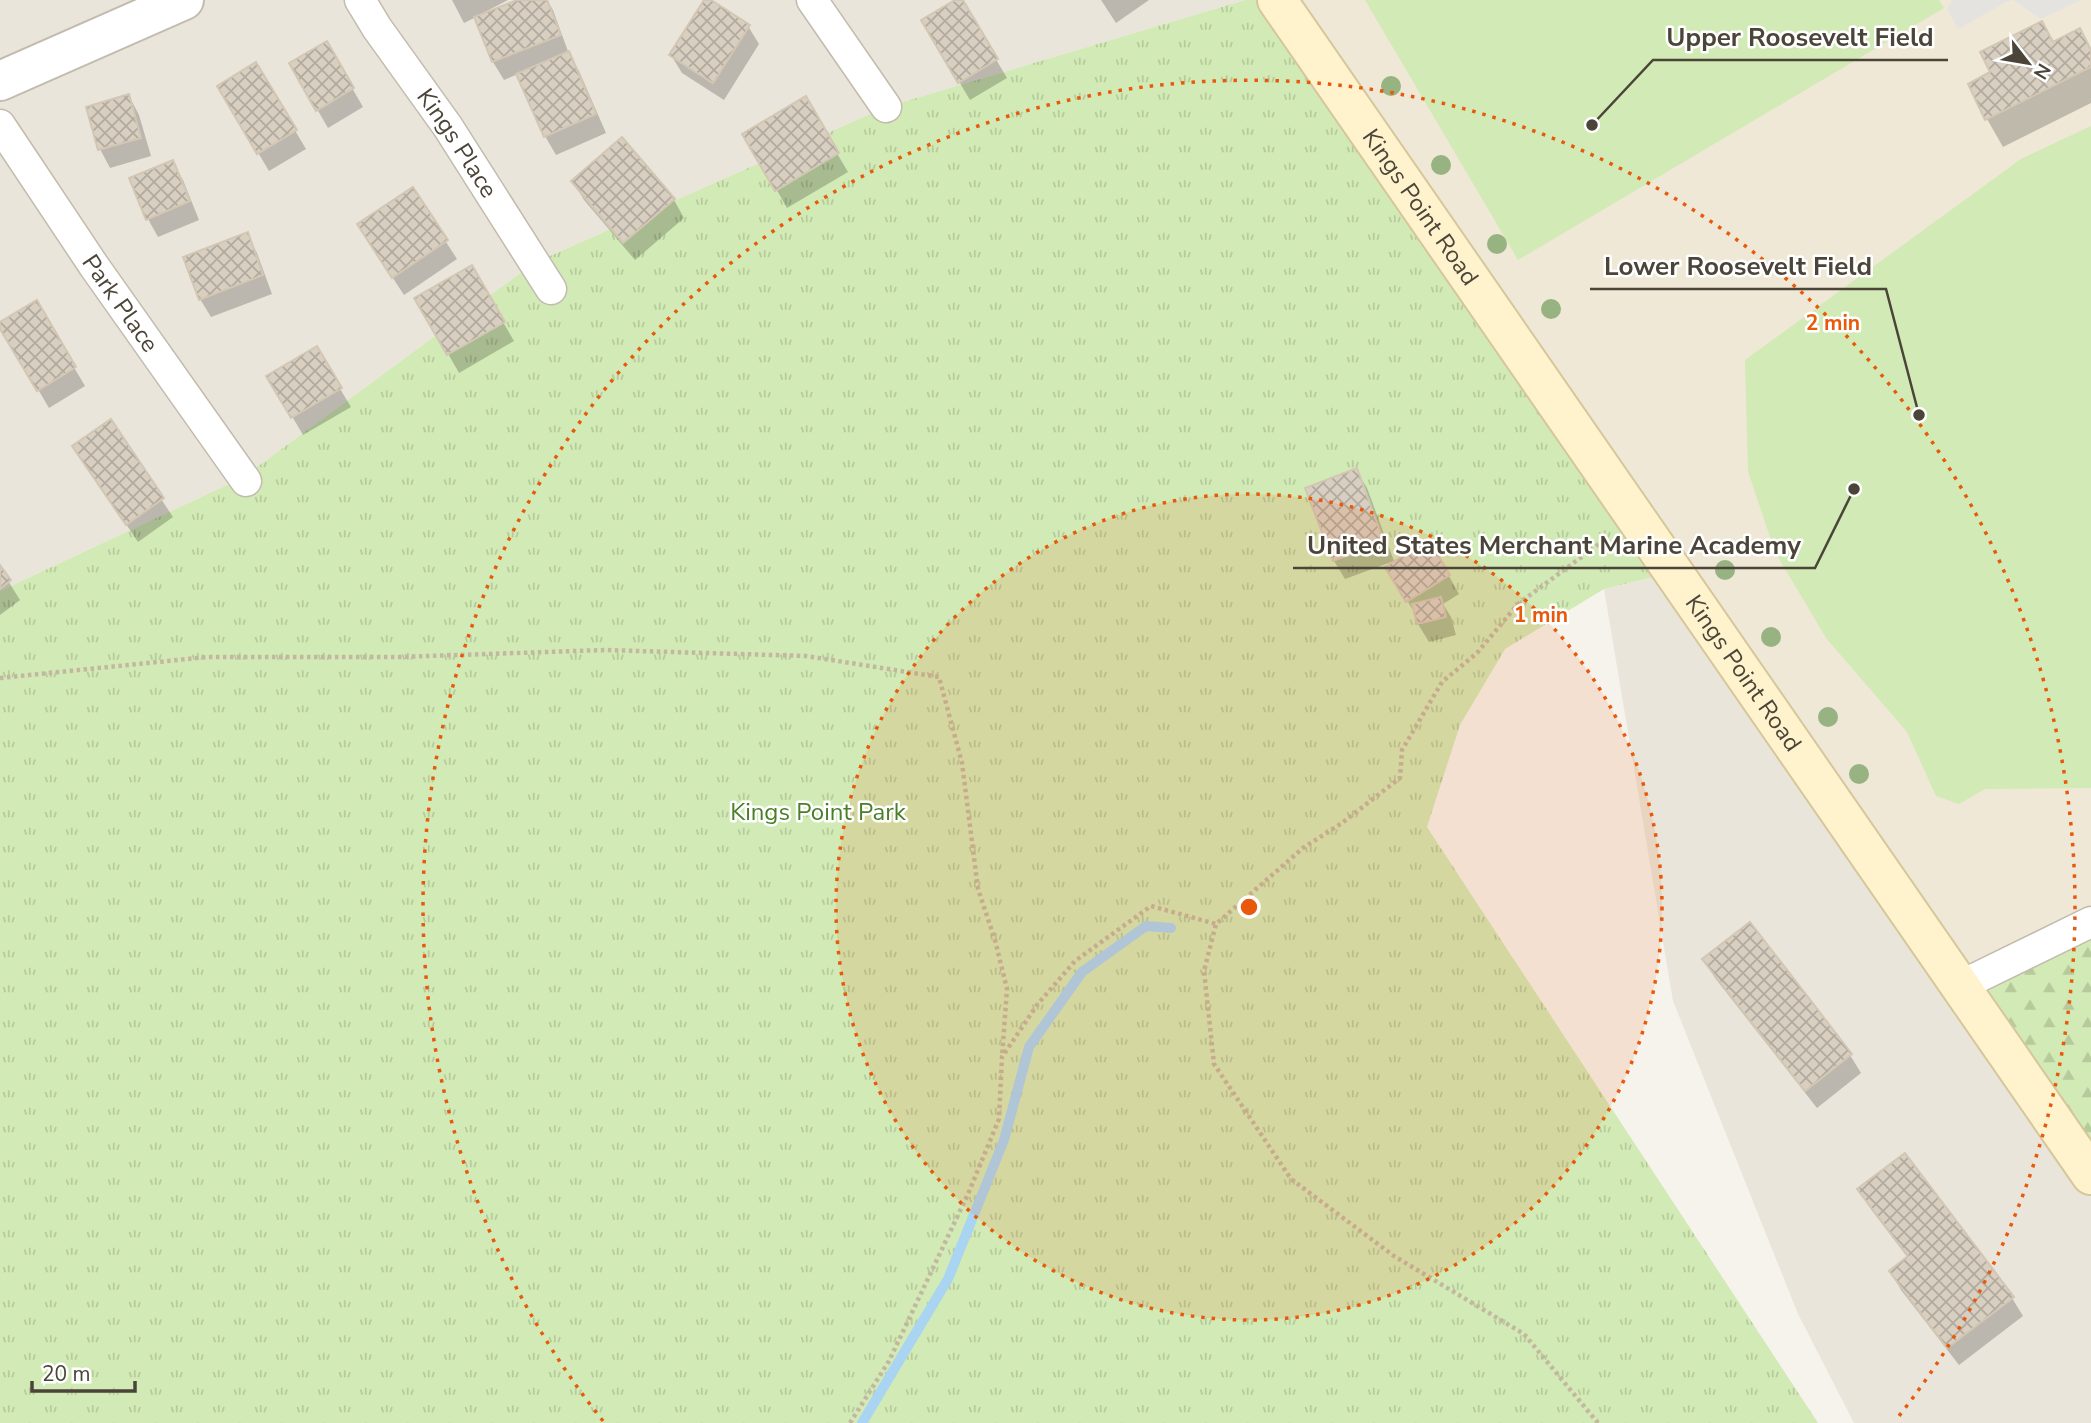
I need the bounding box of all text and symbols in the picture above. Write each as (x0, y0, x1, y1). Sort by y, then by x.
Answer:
callout: Upper Roosevelt Field (1653, 13, 1948, 60)
text: Upper Roosevelt Field (1666, 20, 1934, 55)
north arrow (1993, 28, 2063, 98)
text: N (2027, 58, 2057, 84)
street label: Kings Place (409, 82, 505, 204)
street label: Kings Point Road (1355, 123, 1486, 292)
callout: Lower Roosevelt Field (1590, 242, 1886, 289)
street label: Park Place (75, 248, 166, 358)
text: Lower Roosevelt Field (1604, 249, 1872, 284)
text: 2 min (1806, 309, 1860, 337)
callout: United States Merchant Marine Academy (1293, 521, 1815, 568)
text: United States Merchant Marine Academy (1307, 528, 1801, 563)
street label: Kings Point Road (1678, 589, 1809, 758)
text: 1 min (1514, 601, 1568, 629)
park label: Kings Point Park (730, 796, 907, 828)
centre of rings (1237, 895, 1261, 919)
scale bar (32, 1350, 135, 1394)
text: 20 m (42, 1360, 91, 1388)

